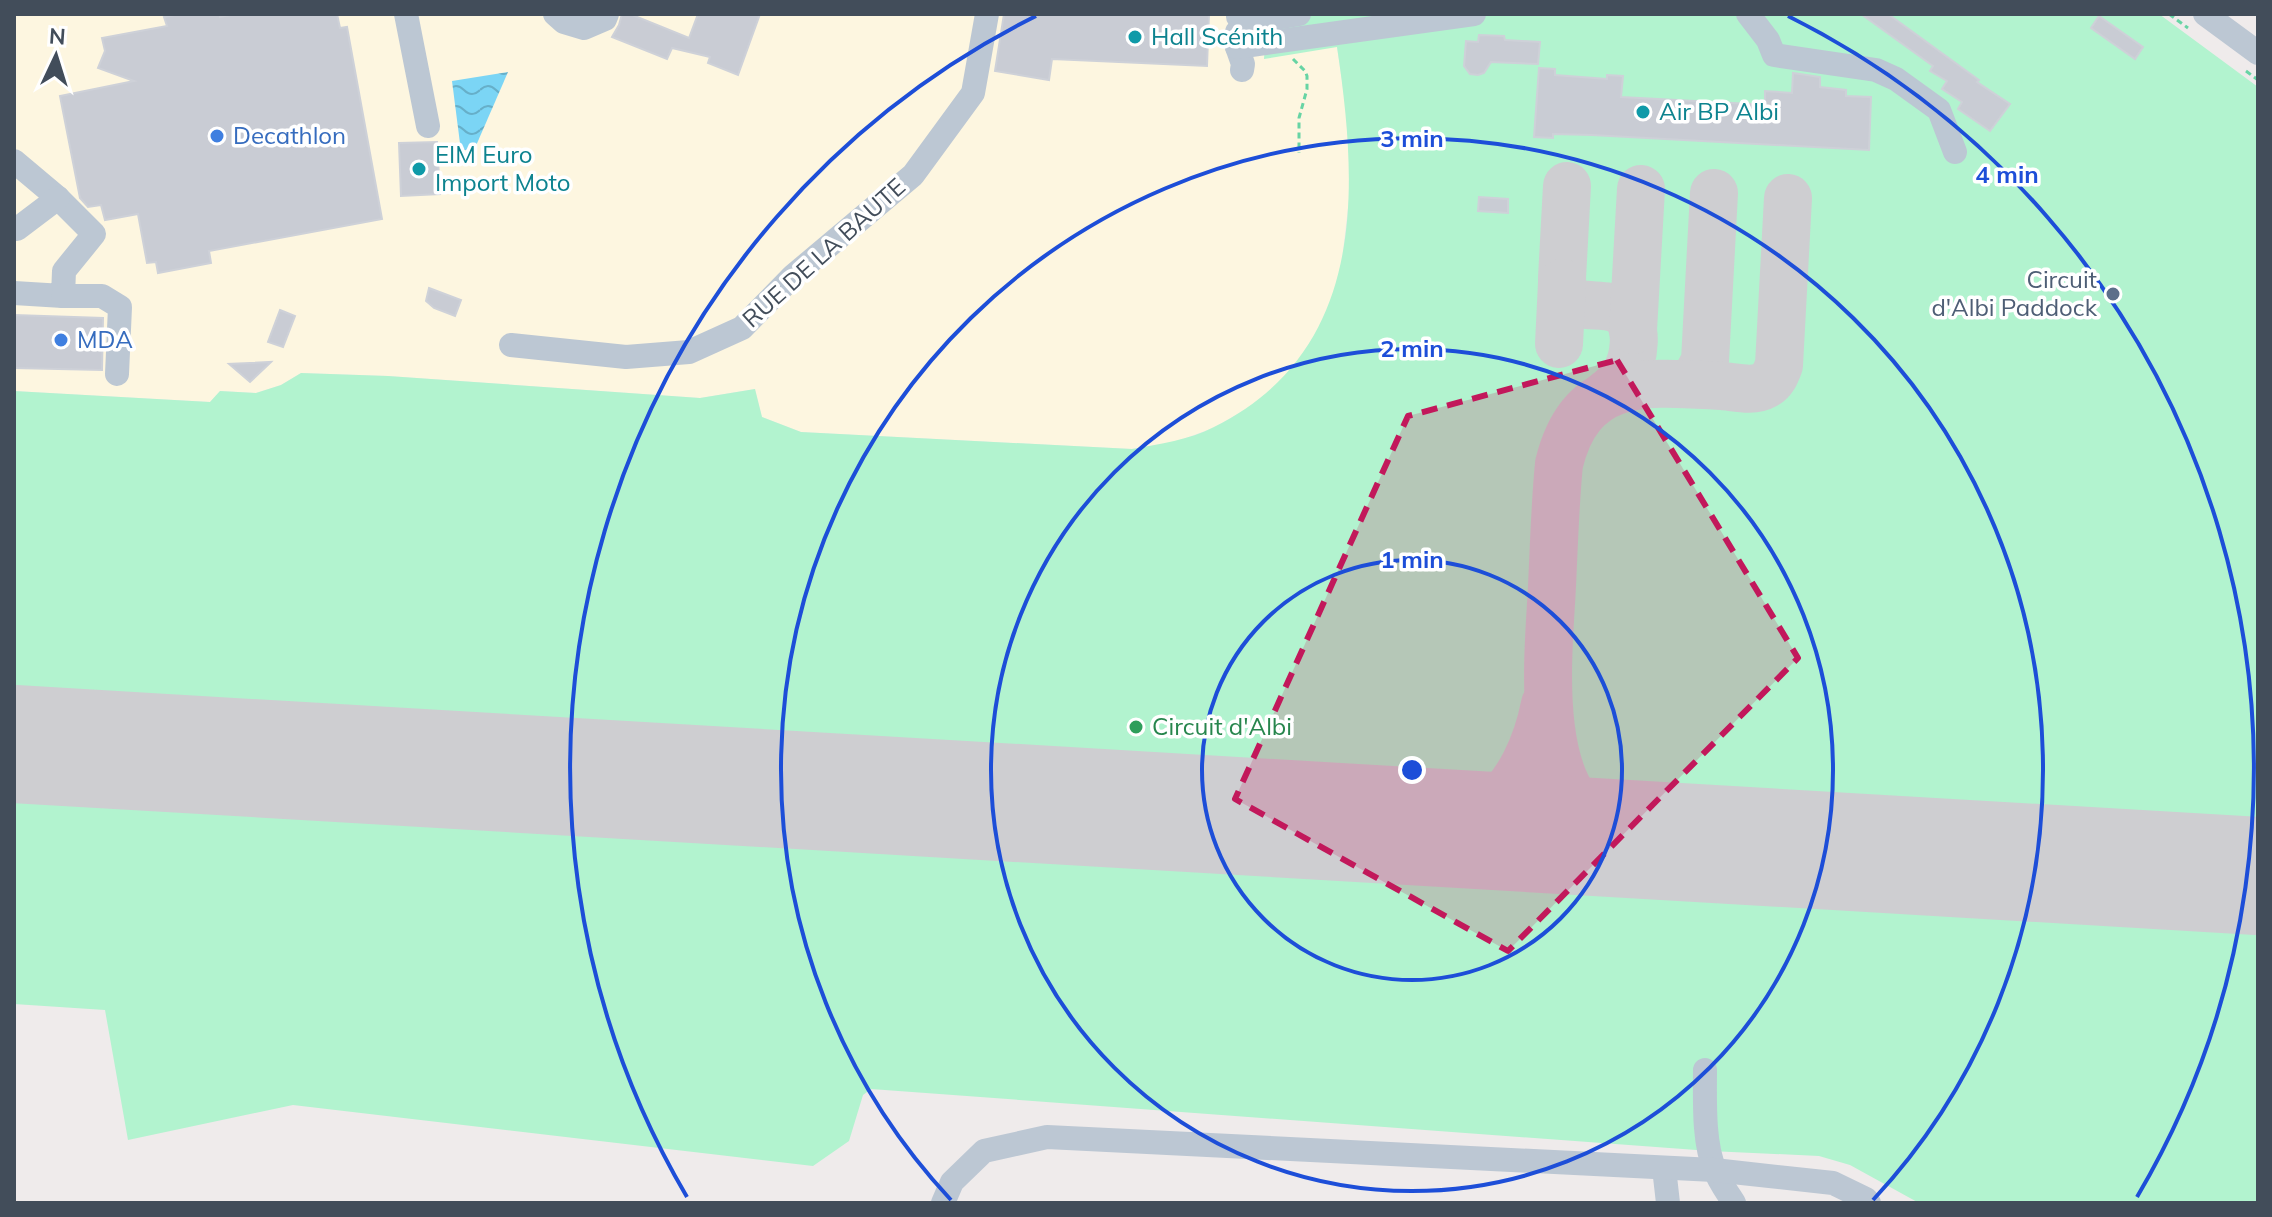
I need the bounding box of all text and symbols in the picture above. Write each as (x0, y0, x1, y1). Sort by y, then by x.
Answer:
north arrow (16, 16, 96, 96)
place label: Hall Scénith (1151, 21, 1283, 51)
text: N (48, 22, 67, 51)
marker: Hall Scénith (1126, 28, 1144, 46)
place label: Air BP Albi (1659, 96, 1779, 126)
marker: Air BP Albi (1634, 103, 1652, 121)
place label: Decathlon (233, 120, 346, 150)
text: 3 min (1380, 123, 1444, 153)
marker: Decathlon (208, 127, 226, 145)
place label: EIM Euro Import Moto (435, 139, 571, 197)
text: 4 min (1975, 159, 2039, 189)
marker: EIM Euro Import Moto (410, 160, 428, 178)
street label: RUE DE LA BAUTE (736, 171, 911, 333)
place label: Circuit d'Albi Paddock (1931, 264, 2098, 322)
marker: Circuit d'Albi Paddock (2104, 285, 2122, 303)
place label: MDA (77, 324, 133, 354)
marker: MDA (52, 331, 70, 349)
text: 2 min (1380, 333, 1444, 363)
text: 1 min (1380, 544, 1444, 574)
place label: Circuit d'Albi (1152, 711, 1292, 741)
marker: Circuit d'Albi (1127, 718, 1145, 736)
centre of rings (1398, 756, 1426, 784)

